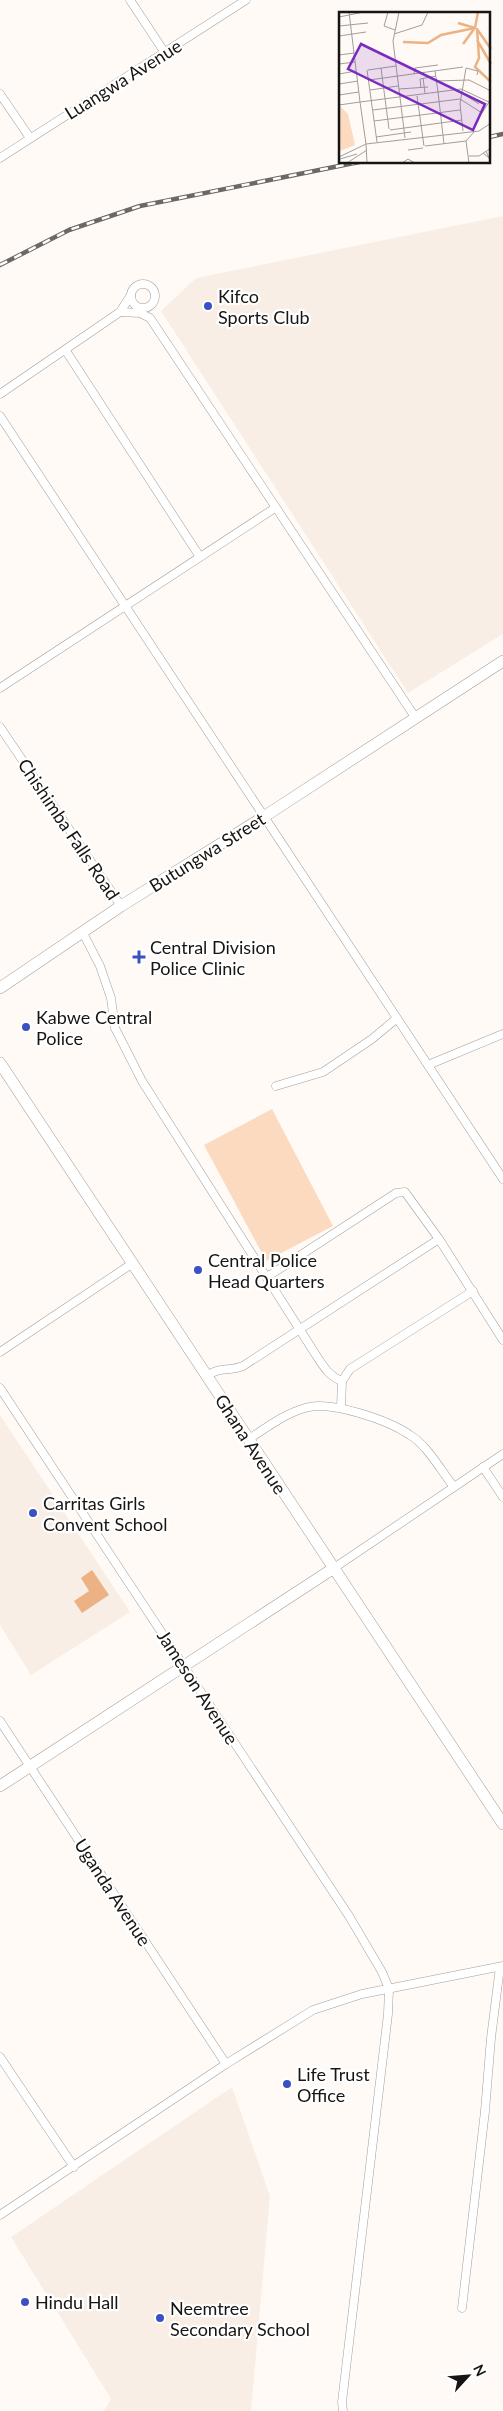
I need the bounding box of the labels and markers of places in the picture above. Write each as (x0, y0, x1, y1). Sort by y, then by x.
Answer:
place label: Kifco Sports Club (218, 285, 310, 328)
marker: Kifco Sports Club (202, 300, 214, 312)
place label: Central Division Police Clinic (150, 936, 276, 979)
marker: Central Division Police Clinic (132, 950, 146, 964)
place label: Kabwe Central Police (36, 1006, 152, 1049)
marker: Kabwe Central Police (20, 1021, 32, 1033)
place label: Central Police Head Quarters (208, 1249, 325, 1292)
marker: Central Police Head Quarters (192, 1264, 204, 1276)
place label: Carritas Girls Convent School (43, 1492, 167, 1535)
marker: Carritas Girls Convent School (27, 1507, 39, 1519)
place label: Life Trust Office (297, 2063, 370, 2106)
marker: Life Trust Office (281, 2078, 293, 2090)
place label: Hindu Hall (35, 2291, 119, 2313)
marker: Hindu Hall (19, 2296, 31, 2308)
place label: Neemtree Secondary School (170, 2297, 310, 2340)
marker: Neemtree Secondary School (154, 2312, 166, 2324)

